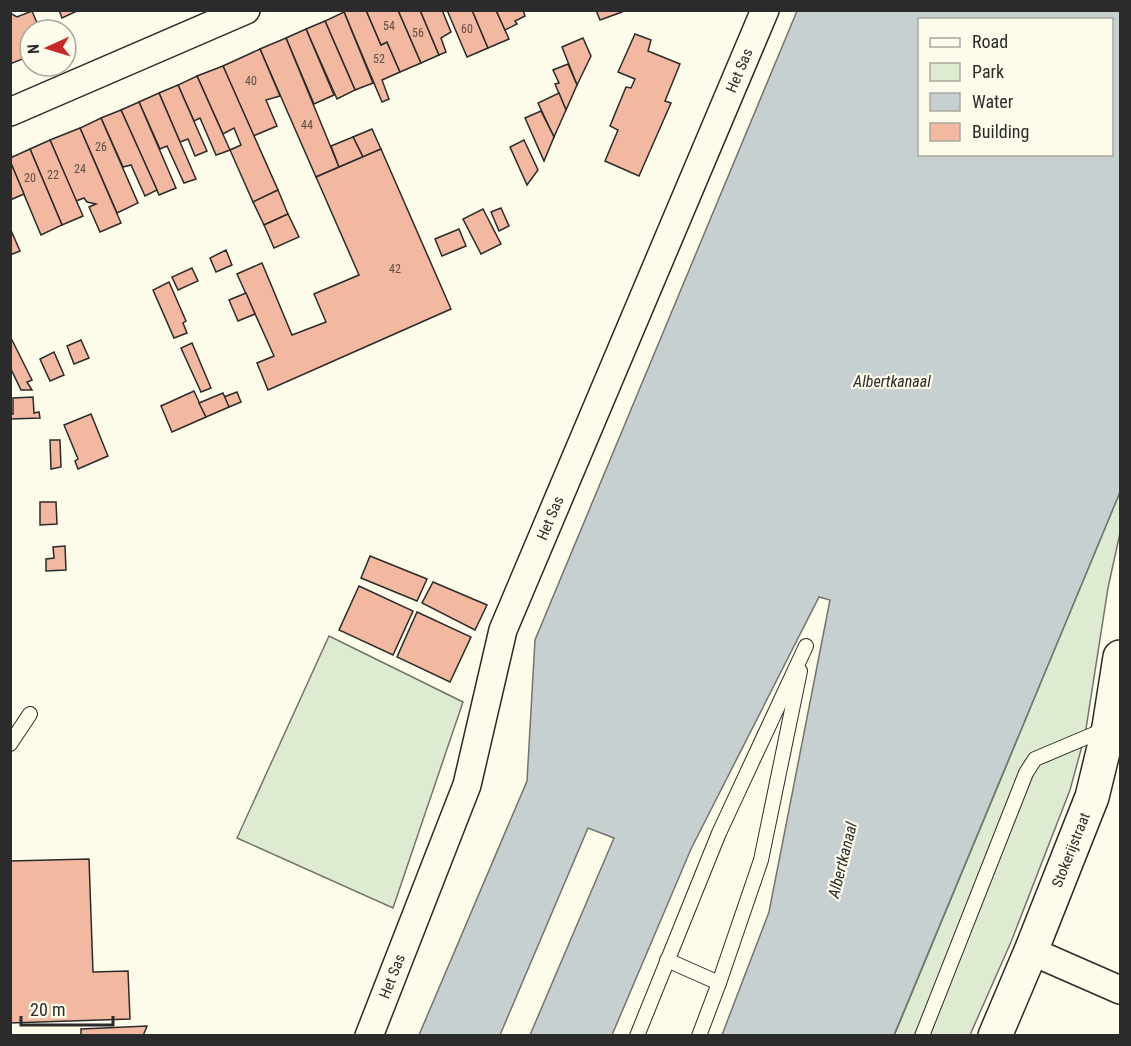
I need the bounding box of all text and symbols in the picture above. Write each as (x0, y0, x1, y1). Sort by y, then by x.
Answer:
north arrow (18, 18, 78, 78)
legend (918, 18, 1113, 156)
house number: 54 (383, 19, 395, 33)
house number: 60 (461, 22, 473, 36)
house number: 56 (412, 26, 424, 40)
text: Road (972, 31, 1008, 52)
text: N (24, 43, 43, 55)
street label: Het Sas (722, 46, 757, 95)
house number: 52 (373, 52, 385, 66)
text: Park (972, 61, 1004, 82)
house number: 40 (245, 74, 257, 88)
text: Water (972, 91, 1014, 112)
house number: 44 (301, 118, 313, 132)
text: Building (972, 121, 1029, 142)
house number: 26 (95, 140, 107, 154)
house number: 24 (74, 162, 86, 176)
house number: 22 (47, 168, 59, 182)
house number: 20 (24, 171, 36, 185)
house number: 42 (389, 262, 401, 276)
water label: Albertkanaal (852, 372, 931, 391)
street label: Het Sas (533, 493, 568, 543)
street label: Stokerijstraat (1048, 810, 1094, 890)
water label: Albertkanaal (824, 820, 861, 901)
street label: Het Sas (376, 952, 409, 1001)
scale bar (21, 989, 112, 1027)
text: 20 m (30, 999, 65, 1020)

